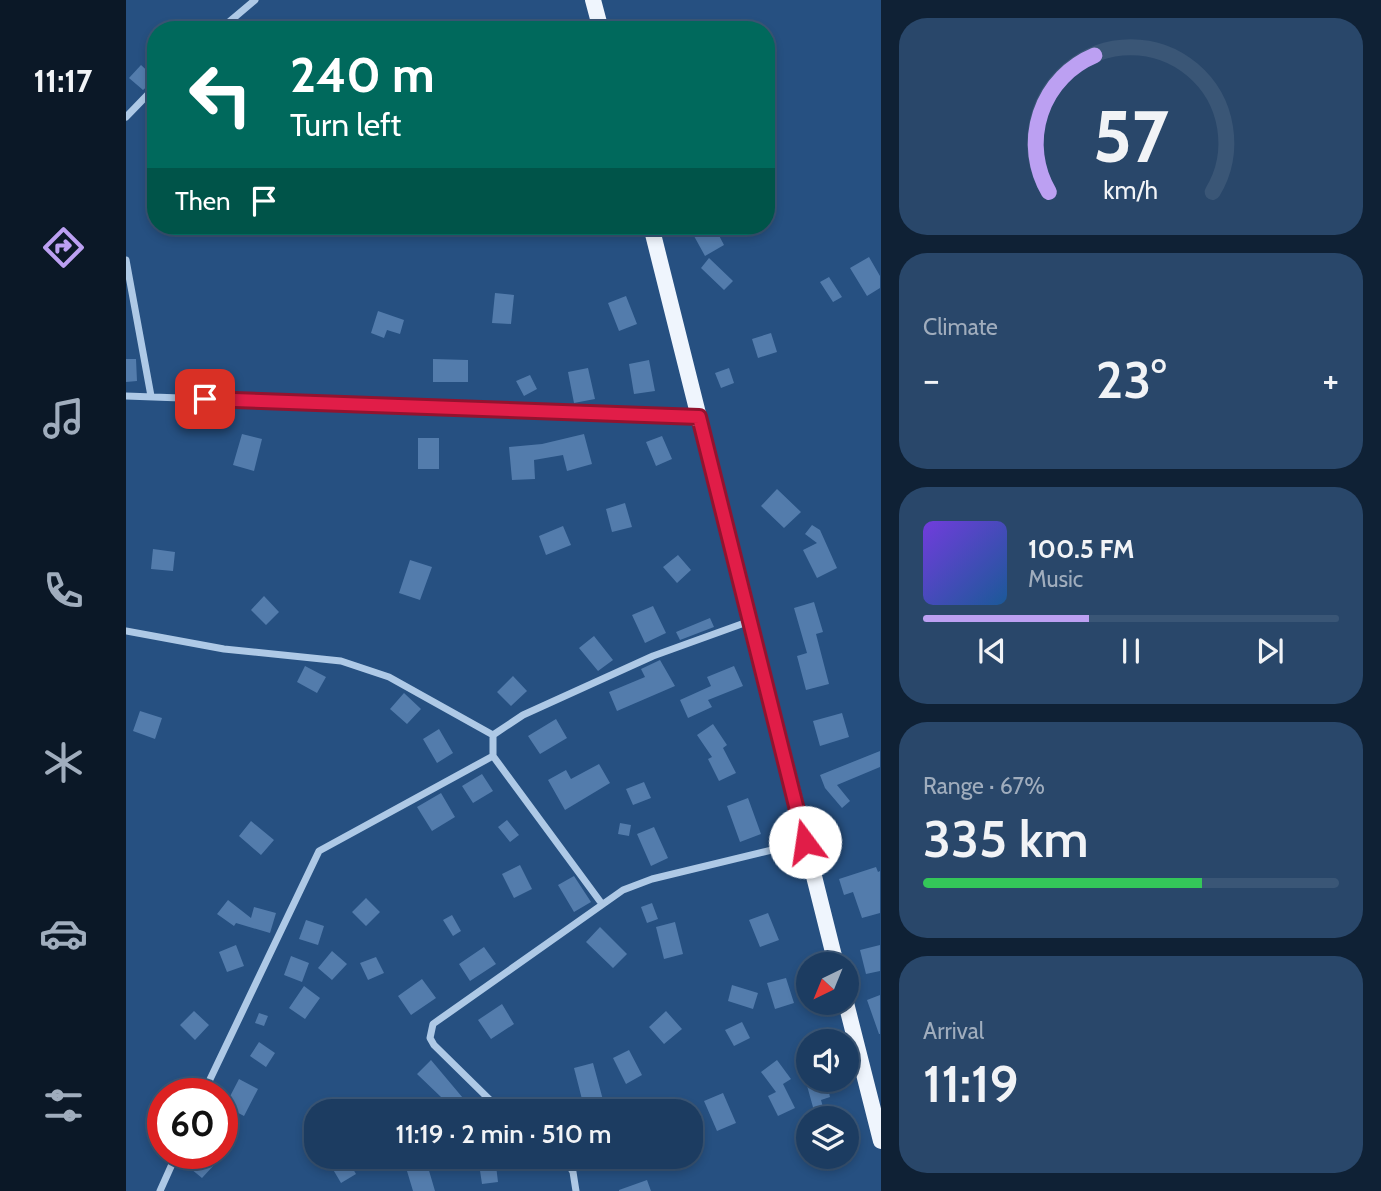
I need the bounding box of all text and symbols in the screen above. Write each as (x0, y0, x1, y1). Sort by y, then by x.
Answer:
text: 240 m (290, 45, 435, 104)
icon: left (175, 49, 266, 140)
text: 11:17 (34, 61, 92, 100)
text: 57 (1093, 93, 1169, 181)
text: Turn left (290, 105, 401, 144)
text: km/h (1104, 175, 1158, 205)
icon: arrive (245, 182, 283, 220)
text: Then (175, 185, 231, 217)
icon: directions (39, 223, 88, 272)
text: Climate (923, 313, 998, 341)
text: 23° (1096, 348, 1166, 411)
text: − (923, 356, 940, 403)
text: + (1322, 356, 1339, 403)
pin (175, 369, 235, 429)
icon: arrive (186, 380, 224, 418)
icon: music (39, 394, 88, 443)
text: 100.5 FM (1028, 533, 1135, 565)
text: Music (1028, 565, 1083, 593)
icon: phone (39, 566, 88, 615)
icon: previous (973, 632, 1011, 670)
icon: pause (1112, 632, 1150, 670)
icon: next (1251, 632, 1289, 670)
icon: climate (39, 738, 88, 787)
text: Range · 67% (923, 772, 1045, 800)
position arrow (768, 805, 842, 879)
text: 335 km (923, 807, 1089, 870)
icon: car (39, 909, 88, 958)
north arrow (796, 952, 859, 1015)
map controls (796, 952, 859, 1169)
text: Arrival (923, 1017, 984, 1045)
button: sound (796, 1029, 859, 1092)
text: 11:19 (923, 1052, 1019, 1115)
speed limit sign: 60 (147, 1078, 238, 1169)
icon: filters (39, 1081, 88, 1130)
button: layers (796, 1106, 859, 1169)
text: 11:19 · 2 min · 510 m (395, 1118, 612, 1150)

